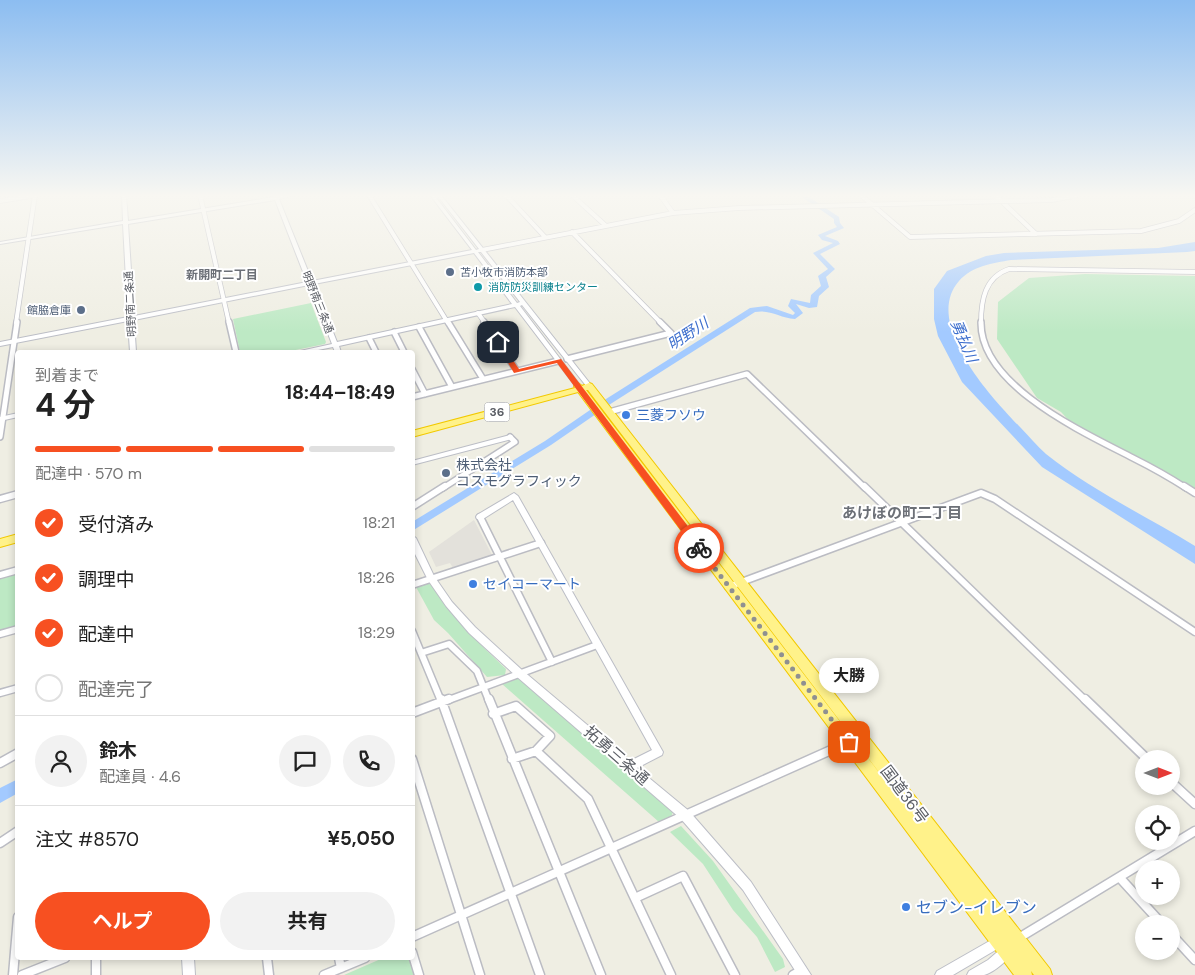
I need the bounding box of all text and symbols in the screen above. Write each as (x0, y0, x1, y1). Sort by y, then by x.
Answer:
place label: 苫小牧市消防本部 (460, 265, 548, 279)
marker: 苫小牧市消防本部 (444, 266, 456, 278)
district label: 新開町二丁目 (186, 267, 258, 283)
street label: 明野南三条通 (299, 269, 337, 335)
street label: 明野南二条通 (121, 271, 139, 337)
place label: 消防防災訓練センター (488, 280, 598, 294)
marker: 消防防災訓練センター (472, 281, 484, 293)
place label: 館脇倉庫 (27, 303, 71, 317)
marker: 館脇倉庫 (75, 304, 87, 316)
water label: 明野川 (664, 312, 714, 355)
water label: 勇払川 (946, 316, 983, 367)
pin (477, 321, 519, 363)
icon: home (484, 328, 512, 356)
text: 到着まで (35, 365, 99, 386)
text: 18:44–18:49 (285, 380, 395, 405)
text: 4 分 (35, 384, 95, 426)
road number: 36 (484, 402, 510, 422)
place label: 三菱フソウ (636, 406, 706, 424)
marker: 三菱フソウ (620, 409, 632, 421)
place label: 株式会社 コスモグラフィック (456, 456, 582, 490)
text: 配達中 · 570 m (35, 463, 142, 484)
marker: 株式会社 コスモグラフィック (440, 467, 452, 479)
district label: あけぼの町二丁目 (842, 503, 962, 523)
icon: check (35, 509, 63, 537)
text: 受付済み (78, 512, 154, 537)
text: 18:21 (363, 512, 395, 533)
courier (674, 523, 724, 573)
icon: bike (685, 534, 713, 562)
icon: check (35, 564, 63, 592)
text: 調理中 (78, 567, 135, 592)
text: 18:26 (358, 567, 395, 588)
place label: セイコーマート (483, 575, 581, 593)
marker: セイコーマート (467, 578, 479, 590)
icon: check (35, 619, 63, 647)
text: 配達中 (78, 622, 135, 647)
text: 18:29 (358, 622, 395, 643)
callout: 大勝 (819, 657, 879, 692)
text: 大勝 (833, 665, 865, 686)
text: 配達完了 (78, 677, 154, 702)
street label: 拓勇三条通 (580, 721, 654, 790)
pin (828, 721, 870, 763)
icon: bag (835, 728, 863, 756)
button: person (35, 735, 87, 787)
button: chat (279, 735, 331, 787)
button: phone (343, 735, 395, 787)
text: 鈴木 (99, 738, 137, 763)
north arrow (1135, 750, 1180, 795)
map controls (1135, 750, 1180, 960)
street label: 国道36号 (876, 761, 933, 828)
text: 配達員 · 4.6 (99, 766, 181, 787)
button: locate (1135, 805, 1180, 850)
text: ¥5,050 (328, 826, 395, 851)
text: 注文 #8570 (35, 827, 139, 852)
button: + (1135, 860, 1180, 905)
button: ヘルプ (35, 892, 210, 950)
button: 共有 (220, 892, 395, 950)
place label: セブン-イレブン (916, 897, 1037, 918)
marker: セブン-イレブン (900, 901, 912, 913)
button: − (1135, 915, 1180, 960)

